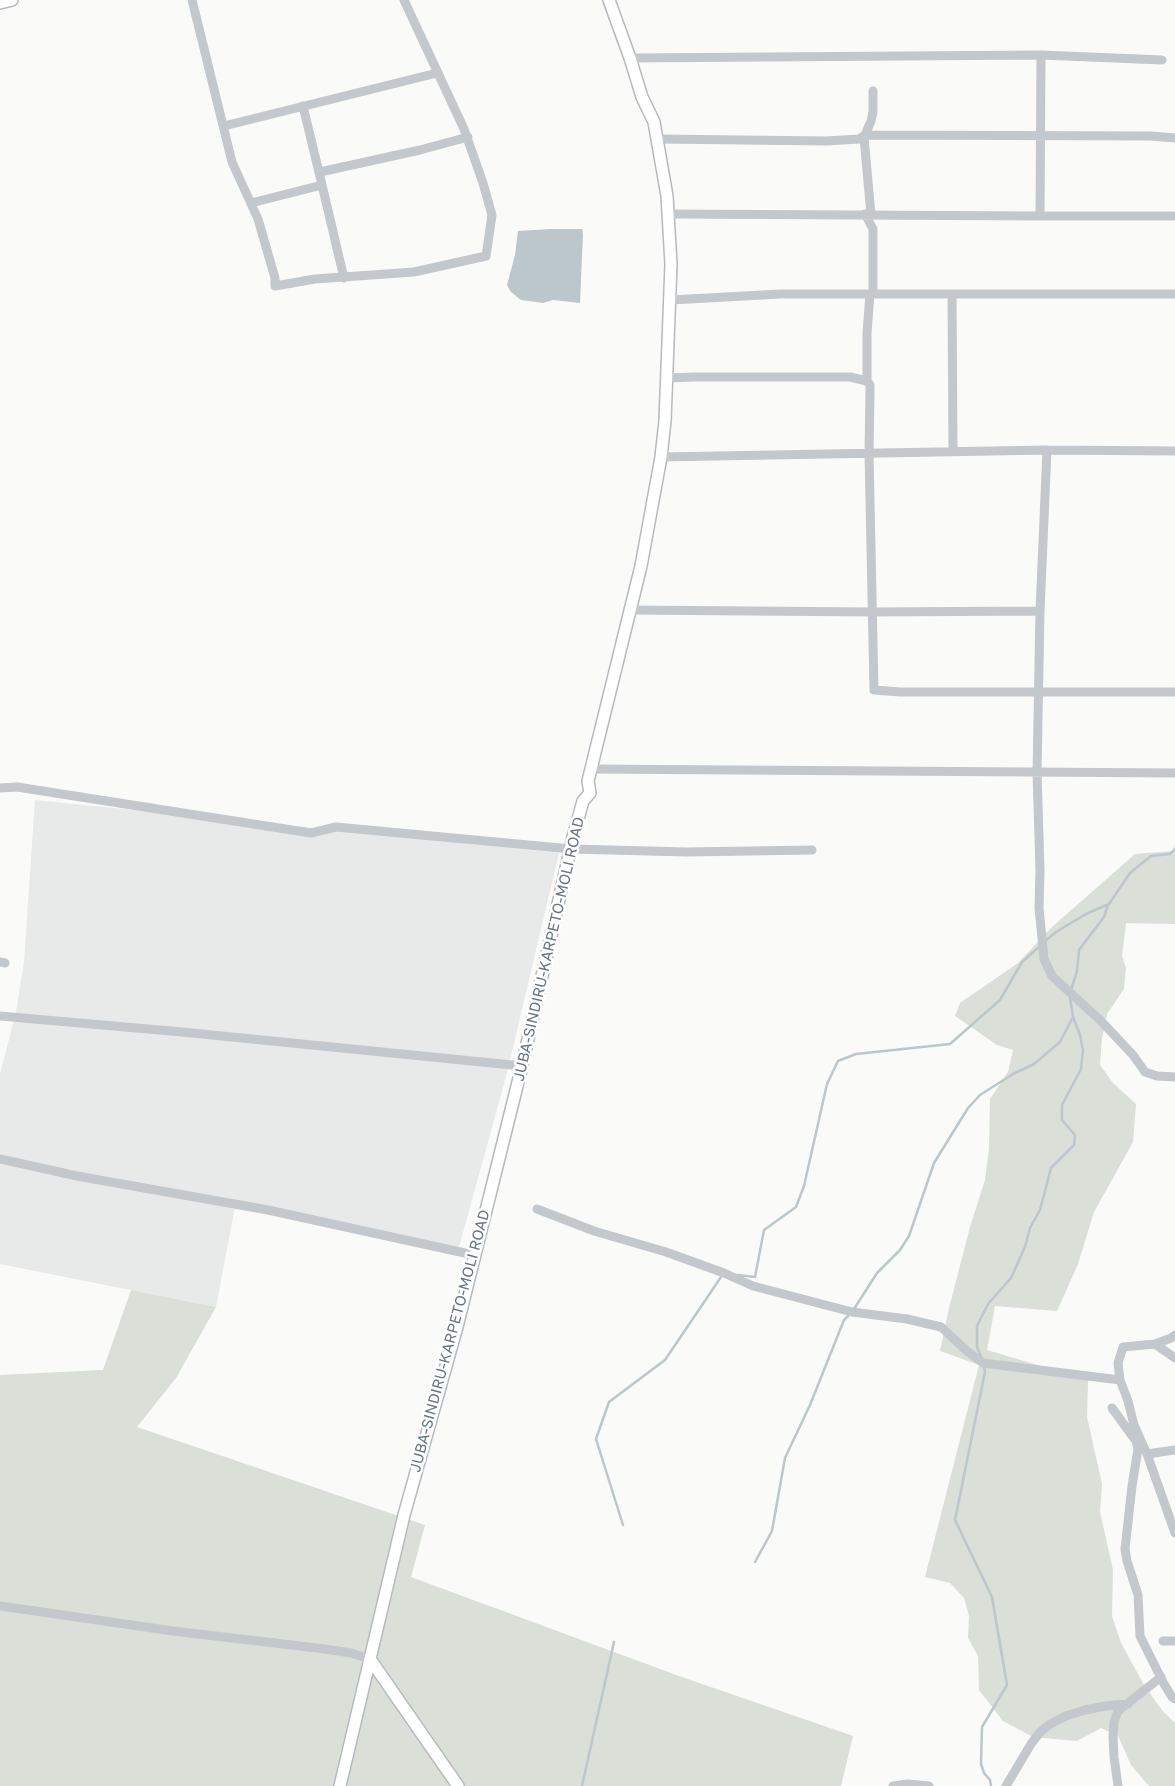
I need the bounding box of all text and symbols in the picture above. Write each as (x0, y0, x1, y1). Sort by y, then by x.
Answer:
street label: JUBA-SINDIRU-KARPETO-MOLI ROAD (510, 815, 588, 1083)
street label: JUBA-SINDIRU-KARPETO-MOLI ROAD (406, 1208, 494, 1474)

